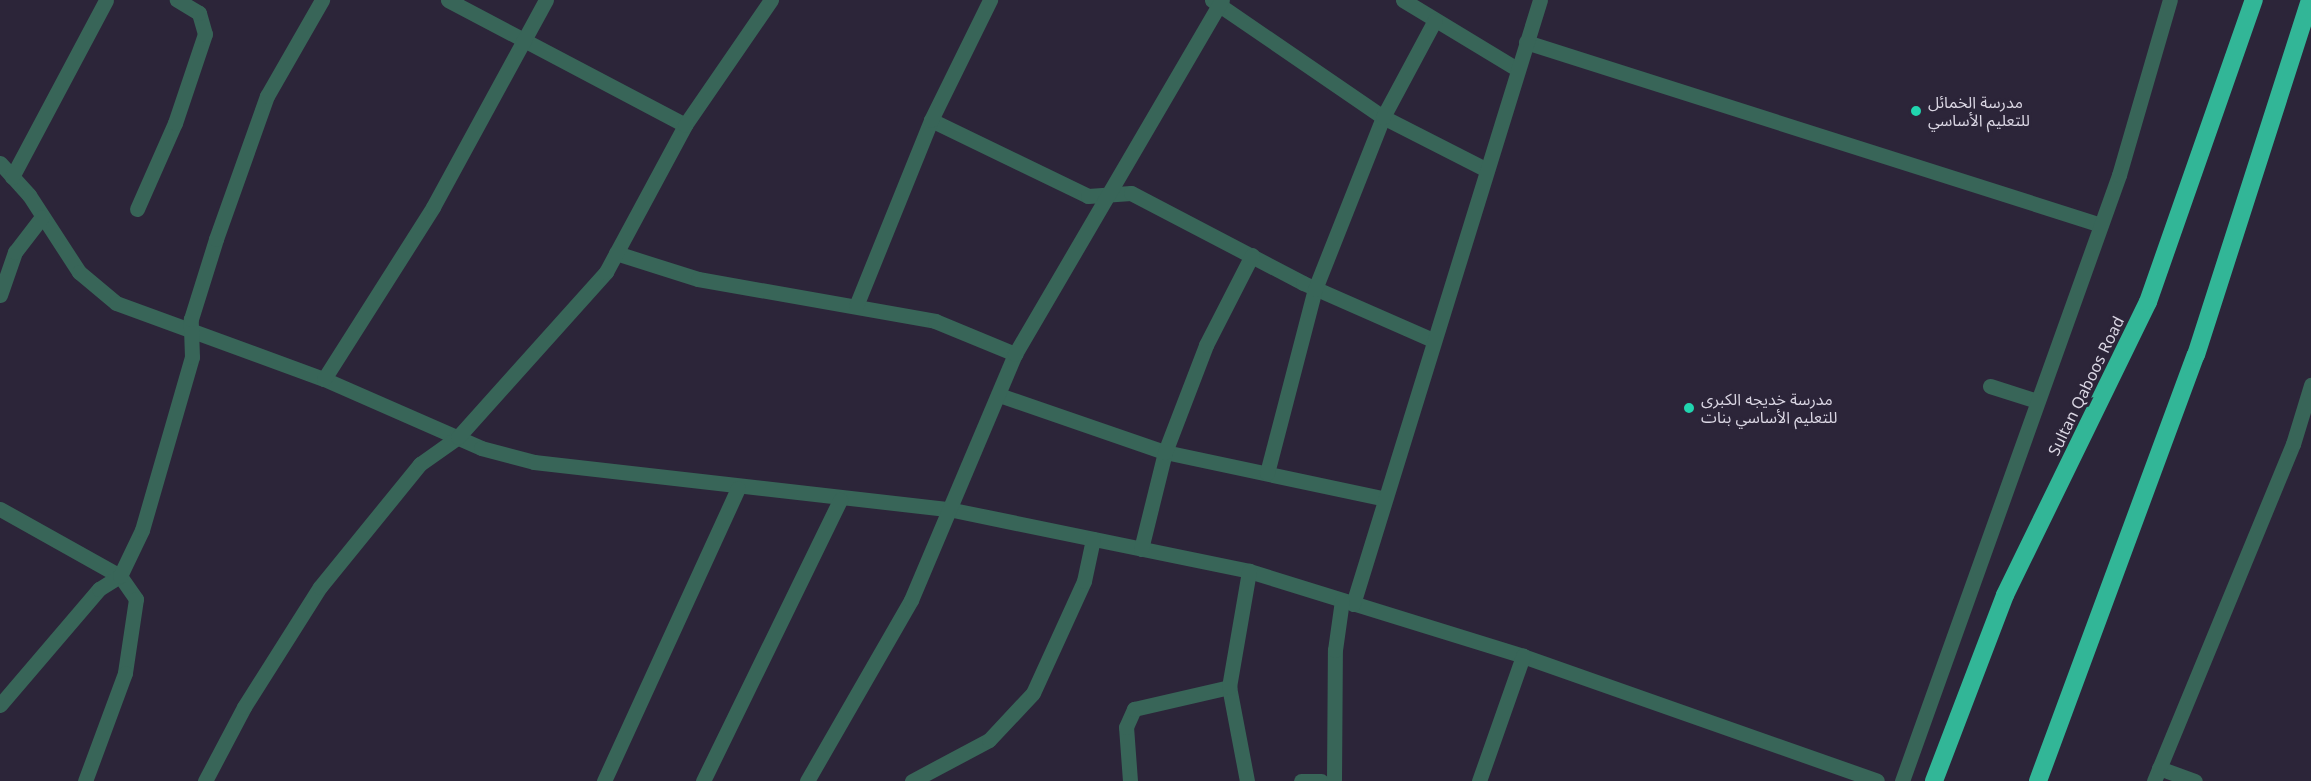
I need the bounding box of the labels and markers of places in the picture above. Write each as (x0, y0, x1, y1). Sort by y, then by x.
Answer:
place label: مدرسة الخمائل للتعليم الأساسي (1928, 92, 2030, 130)
marker: مدرسة الخمائل للتعليم الأساسي (1909, 104, 1923, 118)
place label: مدرسة خديجه الكبرى للتعليم الأساسي بنات (1701, 389, 1837, 427)
marker: مدرسة خديجه الكبرى للتعليم الأساسي بنات (1682, 401, 1696, 415)

